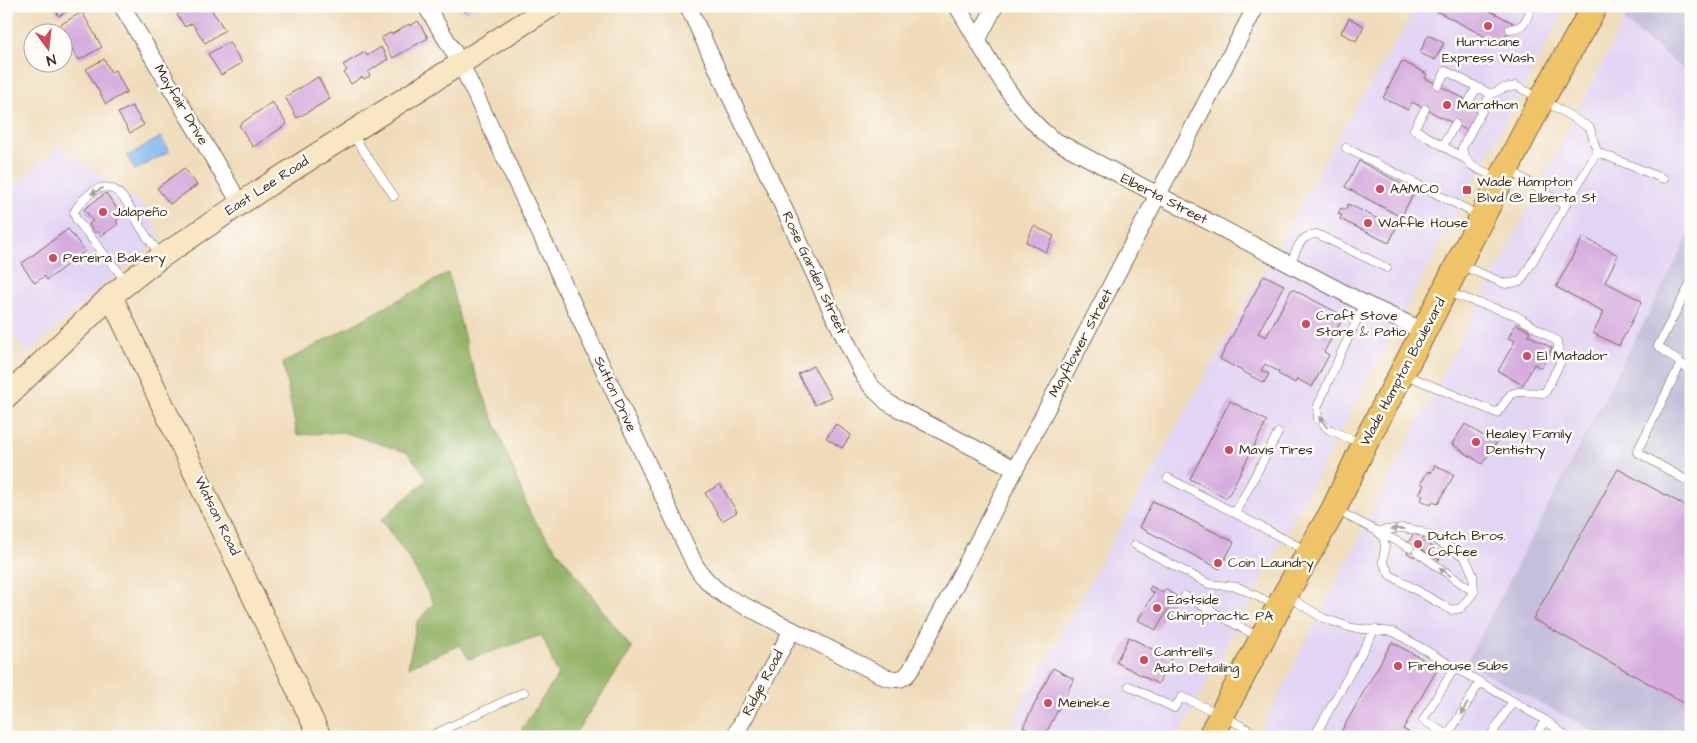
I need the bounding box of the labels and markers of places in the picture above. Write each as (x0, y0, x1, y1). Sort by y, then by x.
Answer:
marker: Hurricane Express Wash (1482, 20, 1494, 32)
place label: Hurricane Express Wash (1442, 32, 1534, 68)
place label: Marathon (1457, 95, 1518, 115)
marker: Marathon (1441, 99, 1453, 111)
place label: Wade Hampton Blvd @ Elberta St (1477, 172, 1596, 208)
place label: AAMCO (1390, 179, 1439, 199)
marker: AAMCO (1374, 183, 1386, 195)
marker: Wade Hampton Blvd @ Elberta St (1461, 184, 1473, 196)
place label: Jalapeño (113, 202, 167, 222)
marker: Jalapeño (97, 206, 109, 218)
place label: Waffle House (1378, 213, 1469, 233)
marker: Waffle House (1362, 217, 1374, 229)
place label: Pereira Bakery (63, 248, 166, 268)
marker: Pereira Bakery (47, 252, 59, 264)
place label: Craft Stove Store & Patio (1316, 306, 1406, 342)
marker: Craft Stove Store & Patio (1300, 318, 1312, 330)
place label: El Matador (1537, 346, 1608, 366)
marker: El Matador (1521, 350, 1533, 362)
place label: Healey Family Dentistry (1486, 424, 1572, 460)
marker: Healey Family Dentistry (1470, 436, 1482, 448)
place label: Mavis Tires (1239, 440, 1313, 460)
marker: Mavis Tires (1223, 444, 1235, 456)
place label: Dutch Bros. Coffee (1428, 526, 1506, 562)
marker: Dutch Bros. Coffee (1412, 538, 1424, 550)
place label: Coin Laundry (1228, 553, 1314, 573)
marker: Coin Laundry (1212, 557, 1224, 569)
place label: Eastside Chiropractic PA (1167, 590, 1273, 626)
marker: Eastside Chiropractic PA (1151, 602, 1163, 614)
place label: Cantrell's Auto Detailing (1154, 642, 1239, 678)
marker: Cantrell's Auto Detailing (1138, 654, 1150, 666)
place label: Firehouse Subs (1408, 656, 1508, 676)
marker: Firehouse Subs (1392, 660, 1404, 672)
place label: Meineke (1058, 693, 1110, 713)
marker: Meineke (1042, 697, 1054, 709)

